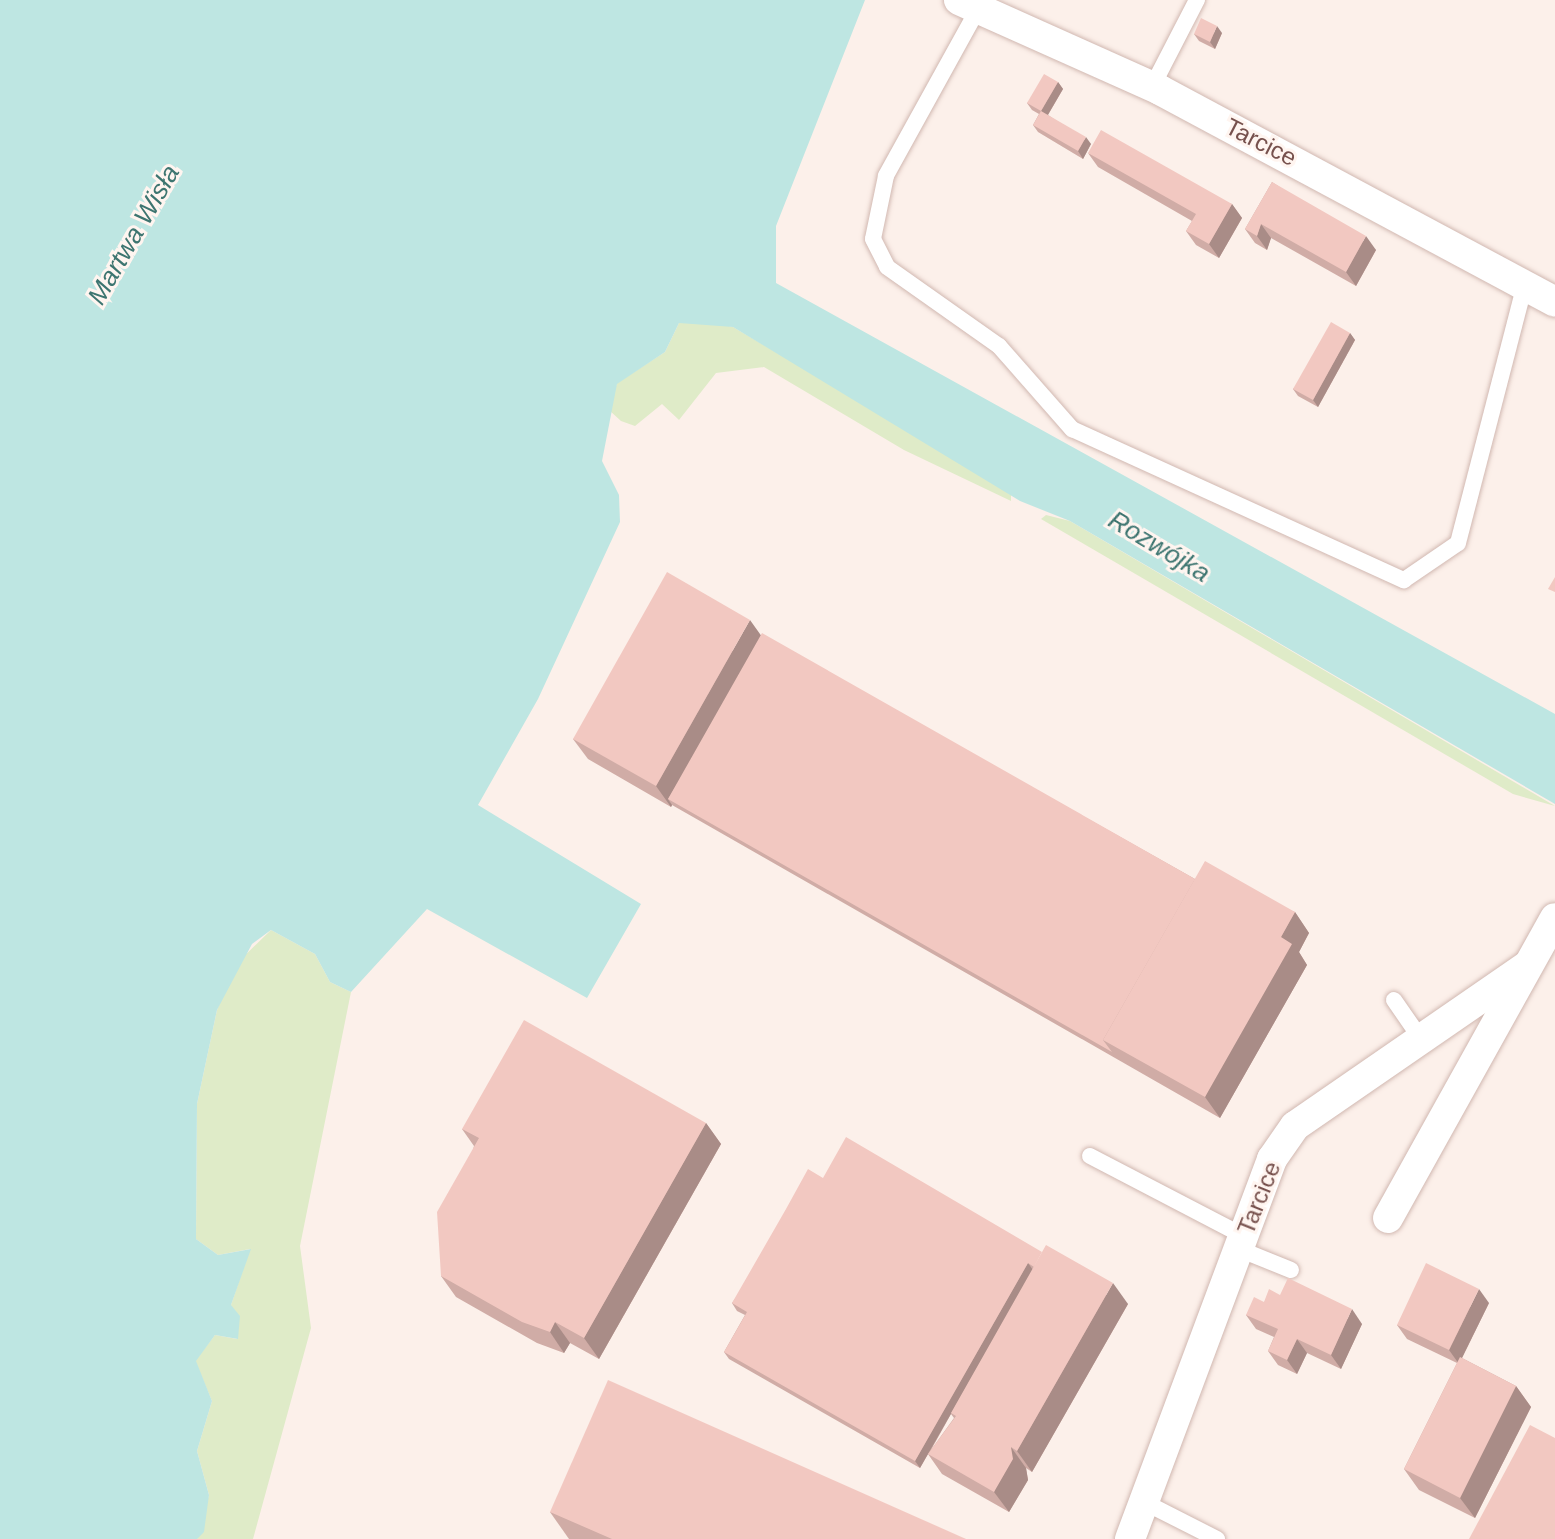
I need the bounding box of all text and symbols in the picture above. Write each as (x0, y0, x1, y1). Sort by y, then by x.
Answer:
street label: Tarcice (1221, 112, 1301, 172)
water label: Martwa Wisła (82, 160, 186, 310)
water label: Rozwójka (1103, 505, 1215, 589)
street label: Tarcice (1231, 1157, 1287, 1239)

